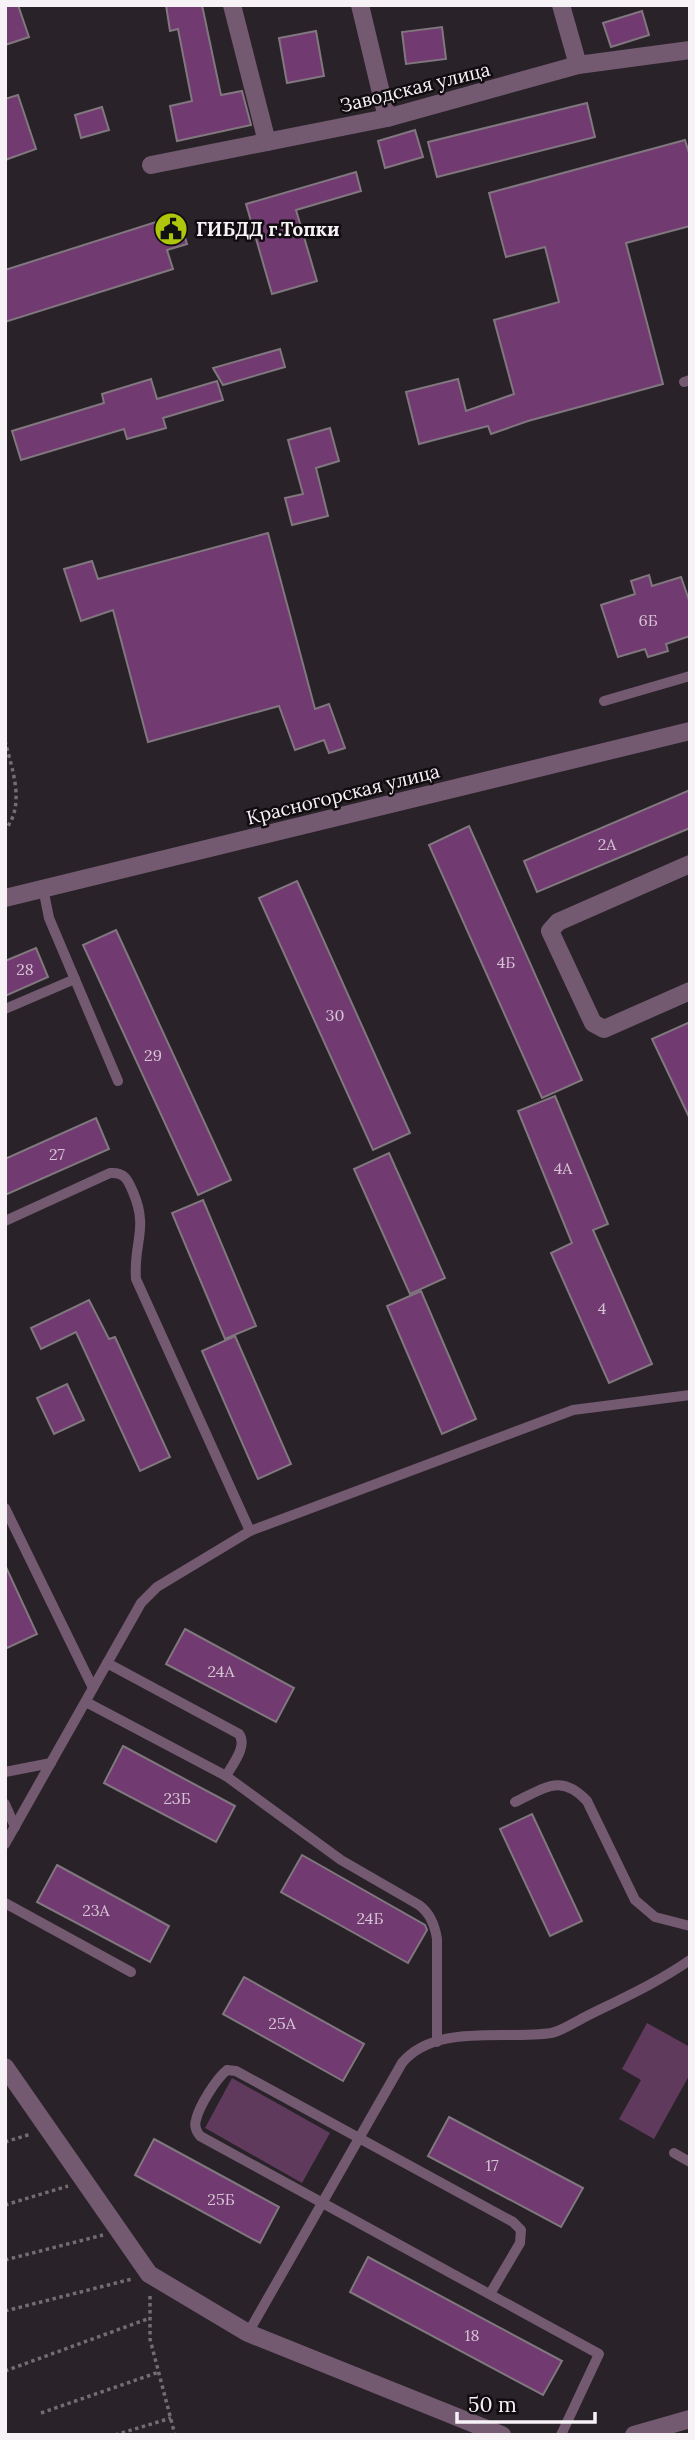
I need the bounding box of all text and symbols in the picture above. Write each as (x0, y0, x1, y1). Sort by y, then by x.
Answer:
street label: Заводская улица (337, 57, 493, 117)
public building icon: ГИБДД г.Топки (152, 210, 190, 248)
place label: ГИБДД г.Топки (196, 217, 340, 241)
house number: 6Б (638, 610, 658, 630)
street label: Красногорская улица (244, 758, 442, 830)
house number: 2А (598, 834, 617, 854)
house number: 4Б (497, 952, 515, 972)
house number: 28 (16, 959, 34, 979)
house number: 30 (326, 1005, 344, 1025)
house number: 29 (144, 1045, 162, 1065)
house number: 27 (49, 1144, 66, 1164)
house number: 4А (554, 1158, 573, 1178)
house number: 4 (598, 1298, 607, 1318)
house number: 24А (208, 1661, 235, 1681)
house number: 23Б (163, 1788, 191, 1808)
house number: 23А (82, 1900, 111, 1920)
house number: 24Б (357, 1908, 383, 1928)
house number: 25А (268, 2013, 297, 2033)
house number: 17 (485, 2155, 499, 2175)
house number: 25Б (207, 2189, 235, 2209)
house number: 18 (465, 2325, 479, 2345)
scale bar (457, 2380, 595, 2424)
text: 50 m (468, 2391, 517, 2418)

